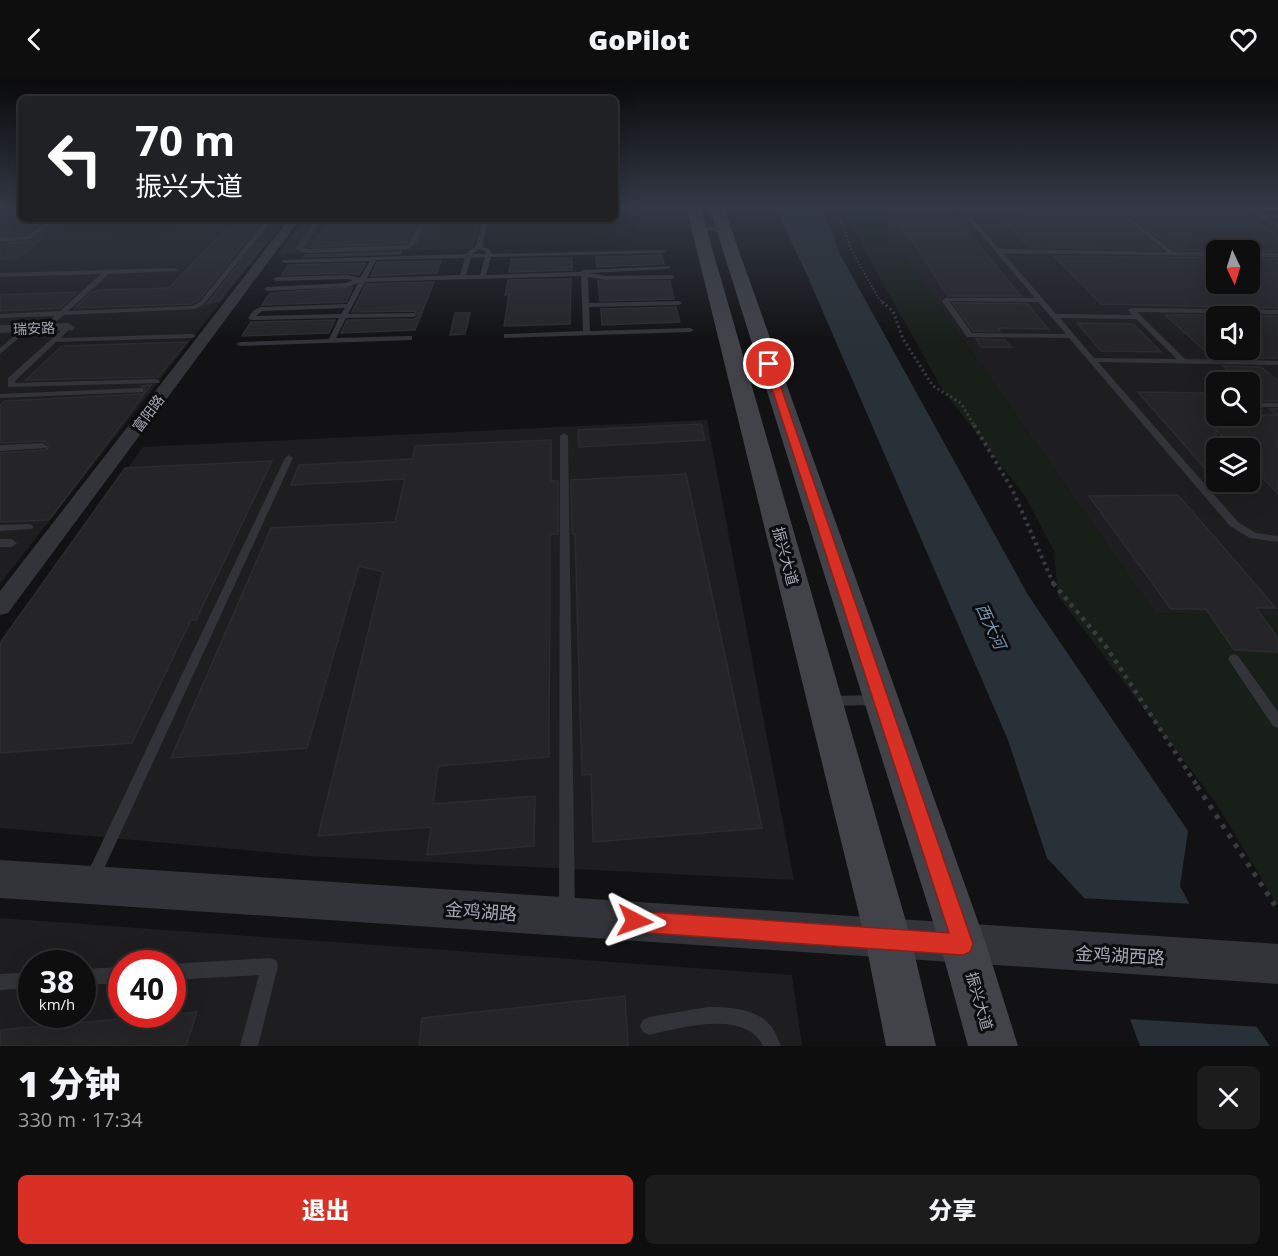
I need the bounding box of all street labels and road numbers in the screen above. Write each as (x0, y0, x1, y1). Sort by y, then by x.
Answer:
street label: 瑞安路 (13, 318, 55, 338)
street label: 富阳路 (128, 391, 168, 435)
street label: 振兴大道 (769, 524, 803, 588)
street label: 金鸡湖路 (444, 897, 518, 925)
street label: 金鸡湖西路 (1074, 941, 1166, 969)
street label: 振兴大道 (962, 969, 998, 1033)

